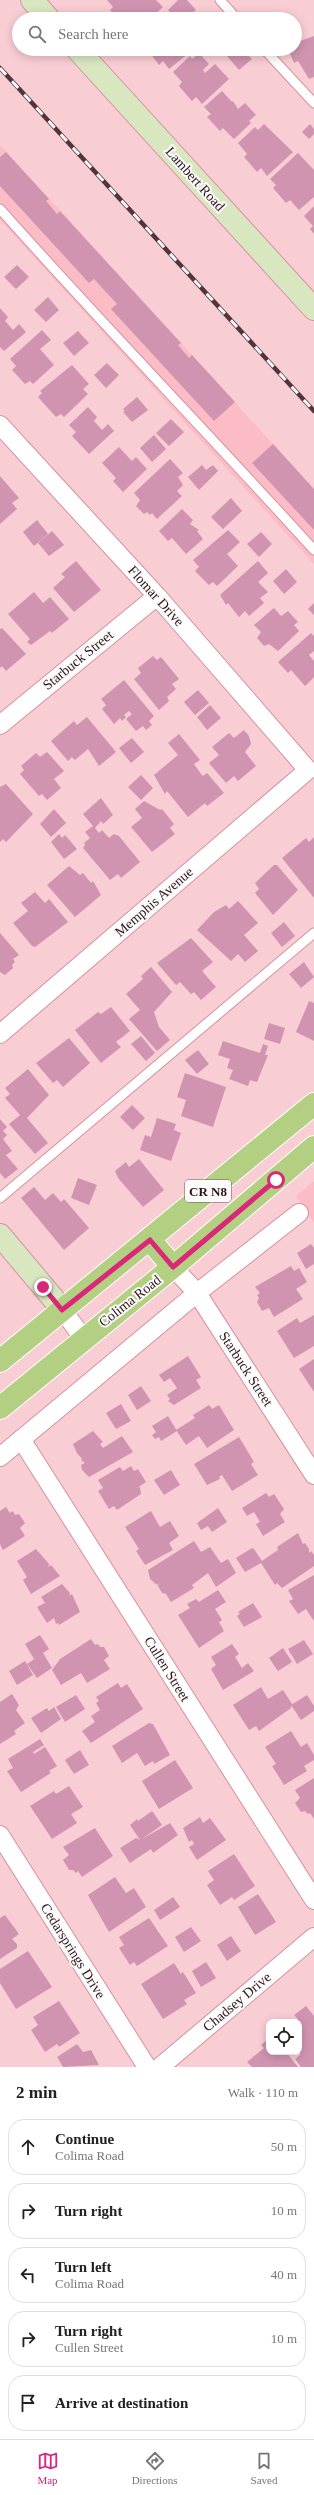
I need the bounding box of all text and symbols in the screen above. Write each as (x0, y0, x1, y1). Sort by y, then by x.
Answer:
search box (12, 12, 302, 56)
icon: search (26, 23, 48, 45)
text: Search here (58, 26, 128, 42)
street label: Lambert Road (162, 144, 228, 214)
street label: Flomar Drive (125, 563, 187, 629)
street label: Starbuck Street (40, 627, 116, 693)
street label: Memphis Avenue (112, 864, 196, 940)
route start (267, 1171, 285, 1189)
road number: CR N8 (185, 1180, 231, 1202)
street label: Colima Road (96, 1272, 164, 1330)
route end (34, 1278, 52, 1296)
street label: Starbuck Street (216, 1329, 276, 1409)
street label: Cullen Street (141, 1634, 193, 1704)
street label: Cedarsprings Drive (38, 1901, 108, 2001)
street label: Chadsey Drive (200, 1969, 274, 2035)
map controls (266, 2019, 302, 2055)
button: locate (266, 2019, 302, 2055)
text: 2 min (16, 2083, 57, 2102)
text: Walk · 110 m (228, 2085, 298, 2100)
text: Continue (55, 2131, 114, 2147)
icon: ahead (17, 2136, 39, 2158)
text: 50 m (271, 2139, 297, 2154)
text: Colima Road (55, 2148, 124, 2163)
icon: right (17, 2200, 39, 2222)
text: Turn right (55, 2203, 122, 2219)
text: 10 m (271, 2203, 297, 2218)
text: Turn left (55, 2259, 112, 2275)
icon: left (17, 2264, 39, 2286)
text: 40 m (271, 2267, 297, 2282)
text: Colima Road (55, 2276, 124, 2291)
text: Turn right (55, 2323, 122, 2339)
icon: right (17, 2328, 39, 2350)
text: 10 m (271, 2331, 297, 2346)
text: Cullen Street (55, 2340, 123, 2355)
icon: arrive (17, 2392, 39, 2414)
text: Arrive at destination (55, 2395, 188, 2411)
tab: Map (37, 2450, 59, 2486)
tab: Directions (132, 2450, 177, 2486)
tab: Saved (251, 2450, 277, 2486)

